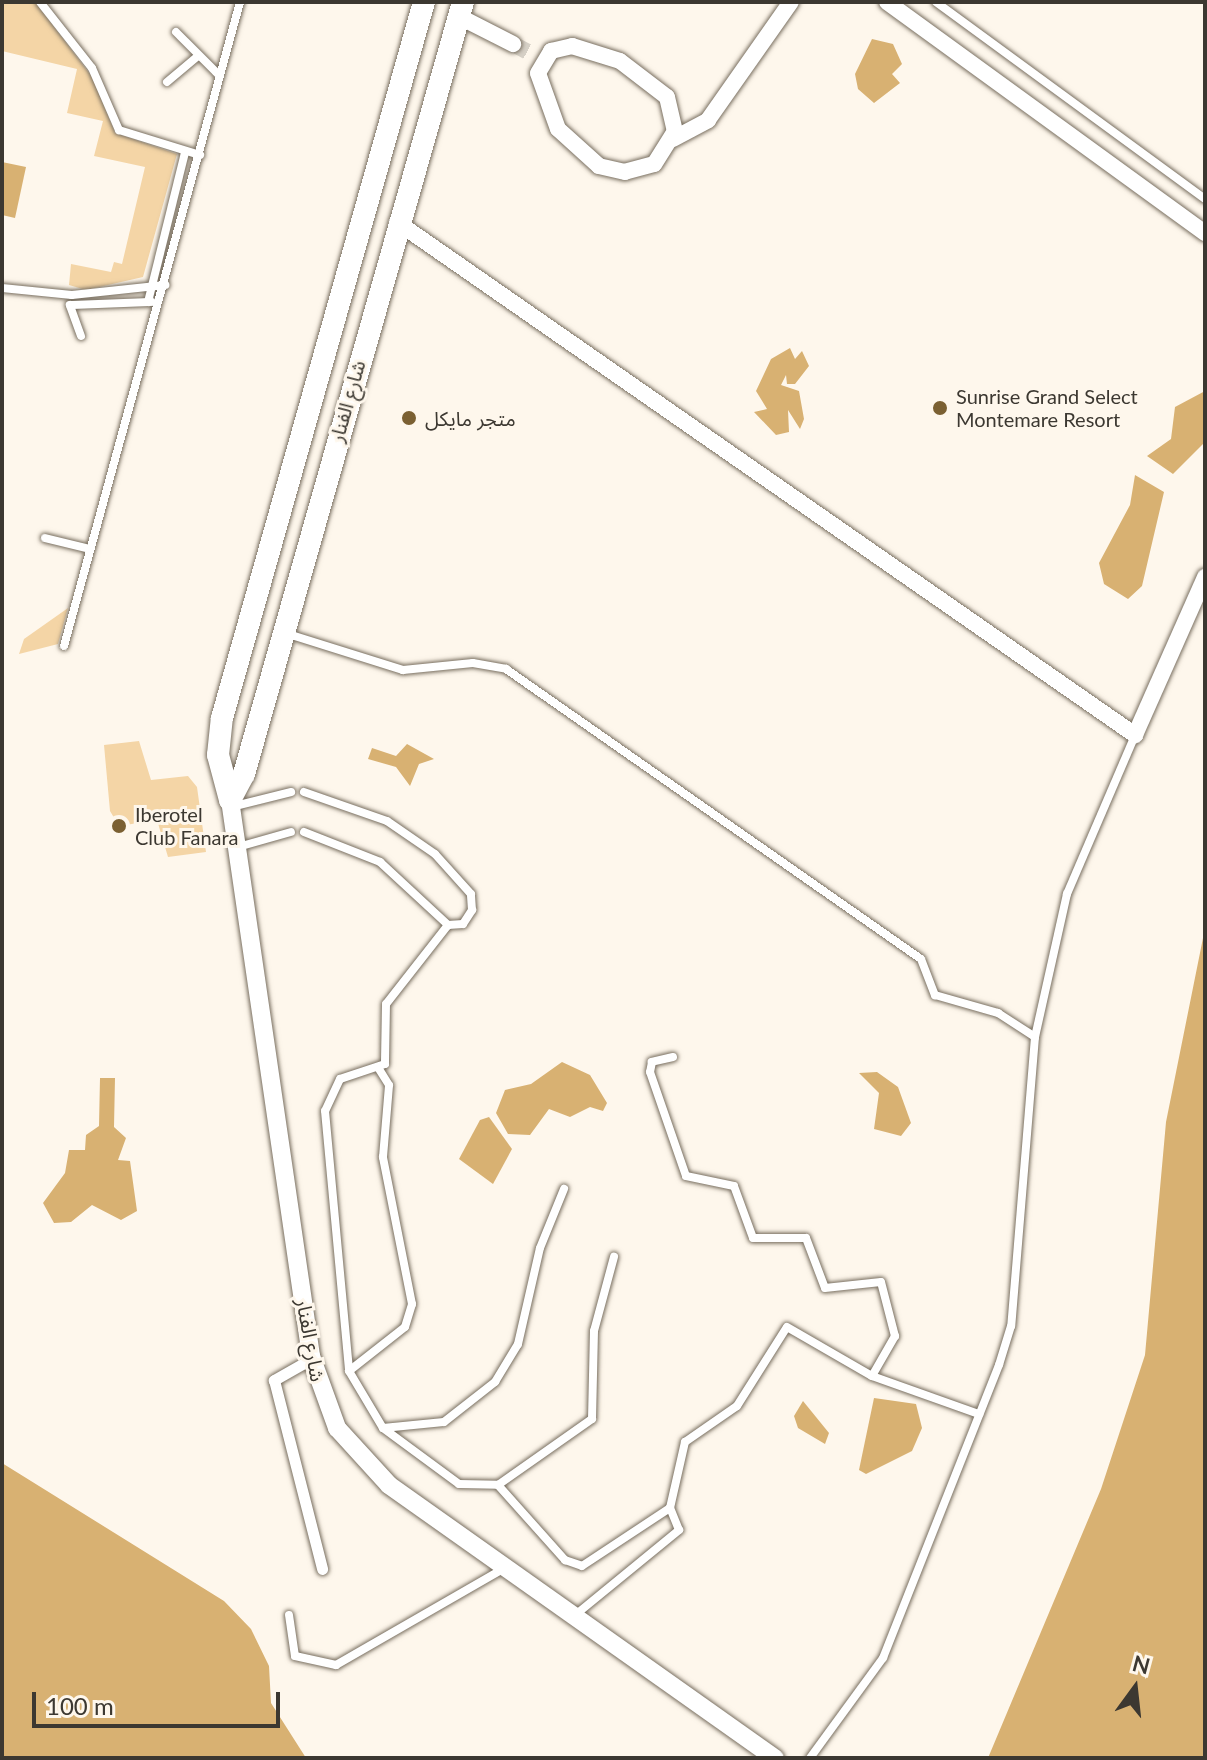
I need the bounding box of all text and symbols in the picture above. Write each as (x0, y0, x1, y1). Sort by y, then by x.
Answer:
street label: شارع الفنار (324, 357, 370, 445)
place label: Sunrise Grand Select Montemare Resort (956, 384, 1138, 431)
marker: Sunrise Grand Select Montemare Resort (931, 399, 949, 417)
place label: متجر مايكل (425, 406, 516, 430)
marker: متجر مايكل (400, 409, 418, 427)
place label: Iberotel Club Fanara (135, 802, 239, 849)
marker: Iberotel Club Fanara (110, 817, 128, 835)
street label: شارع الفنار (292, 1297, 330, 1383)
north arrow (1095, 1648, 1175, 1728)
text: N (1130, 1649, 1153, 1680)
scale bar (36, 1676, 284, 1726)
text: 100 m (46, 1691, 114, 1720)

